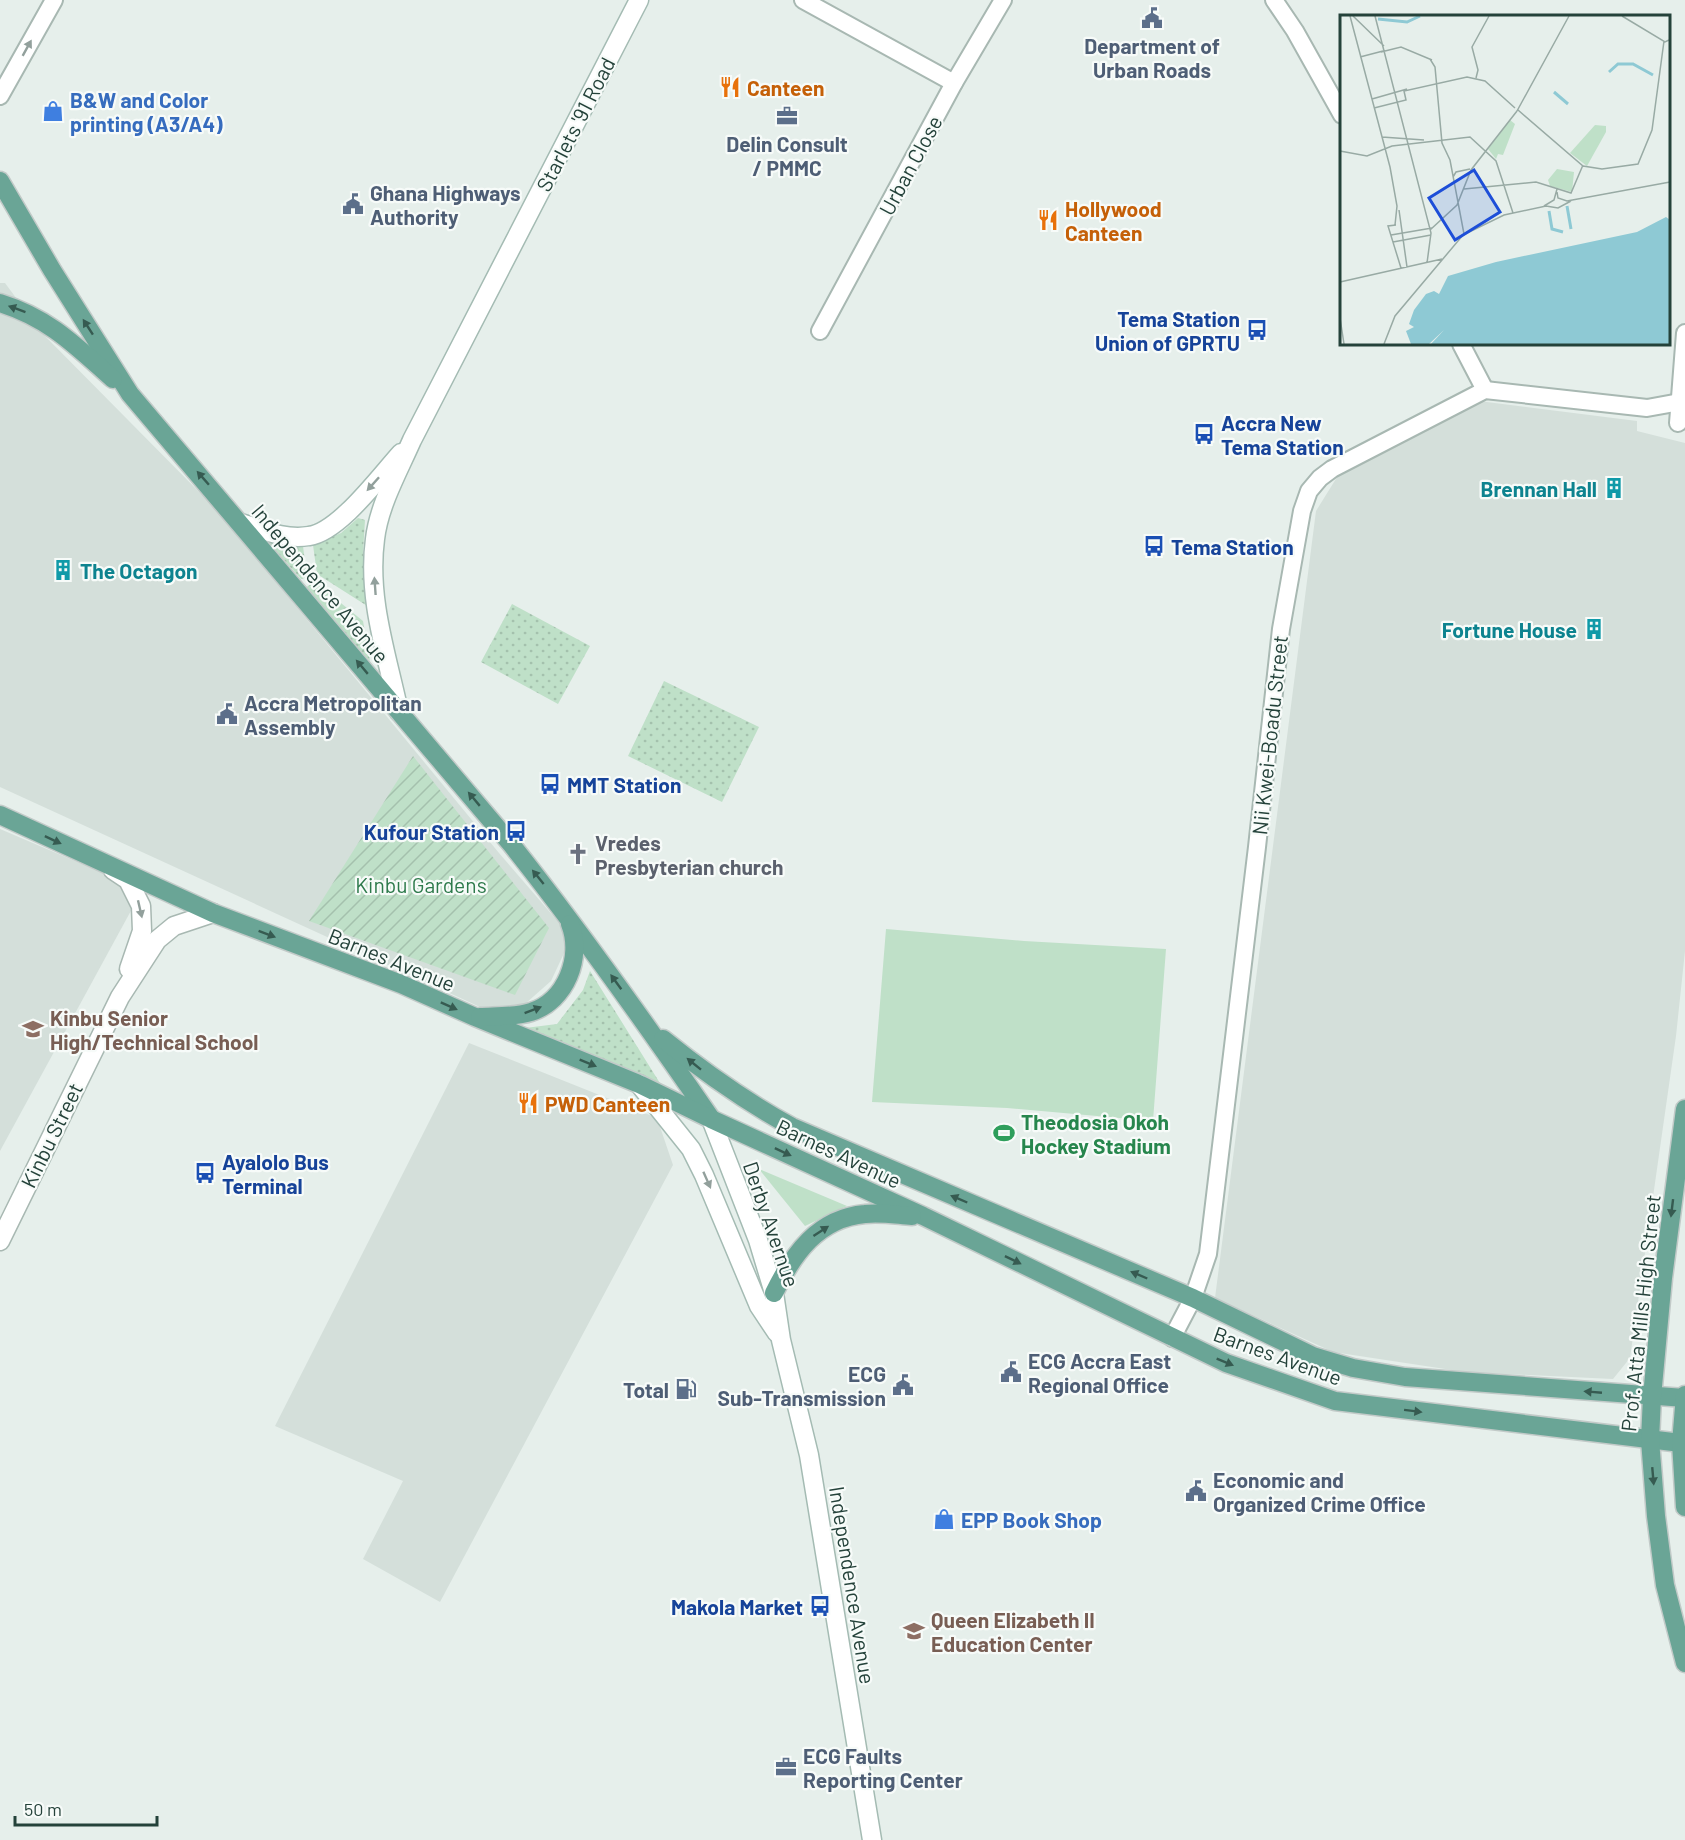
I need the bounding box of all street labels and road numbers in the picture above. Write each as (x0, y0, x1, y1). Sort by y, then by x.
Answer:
street label: Starlets '91 Road (530, 53, 620, 195)
street label: Urban Close (873, 111, 947, 219)
street label: Independence Avenue (247, 498, 395, 668)
street label: Nii Kwei-Boadu Street (1246, 634, 1292, 836)
street label: Barnes Avenue (325, 922, 459, 996)
street label: Kinbu Street (15, 1078, 87, 1192)
street label: Barnes Avenue (773, 1113, 905, 1193)
street label: Derby Avernue (739, 1158, 805, 1290)
street label: Prof. Atta Mills High Street (1615, 1193, 1665, 1433)
street label: Barnes Avenue (1210, 1320, 1346, 1390)
street label: Independence Avenue (825, 1484, 881, 1686)

